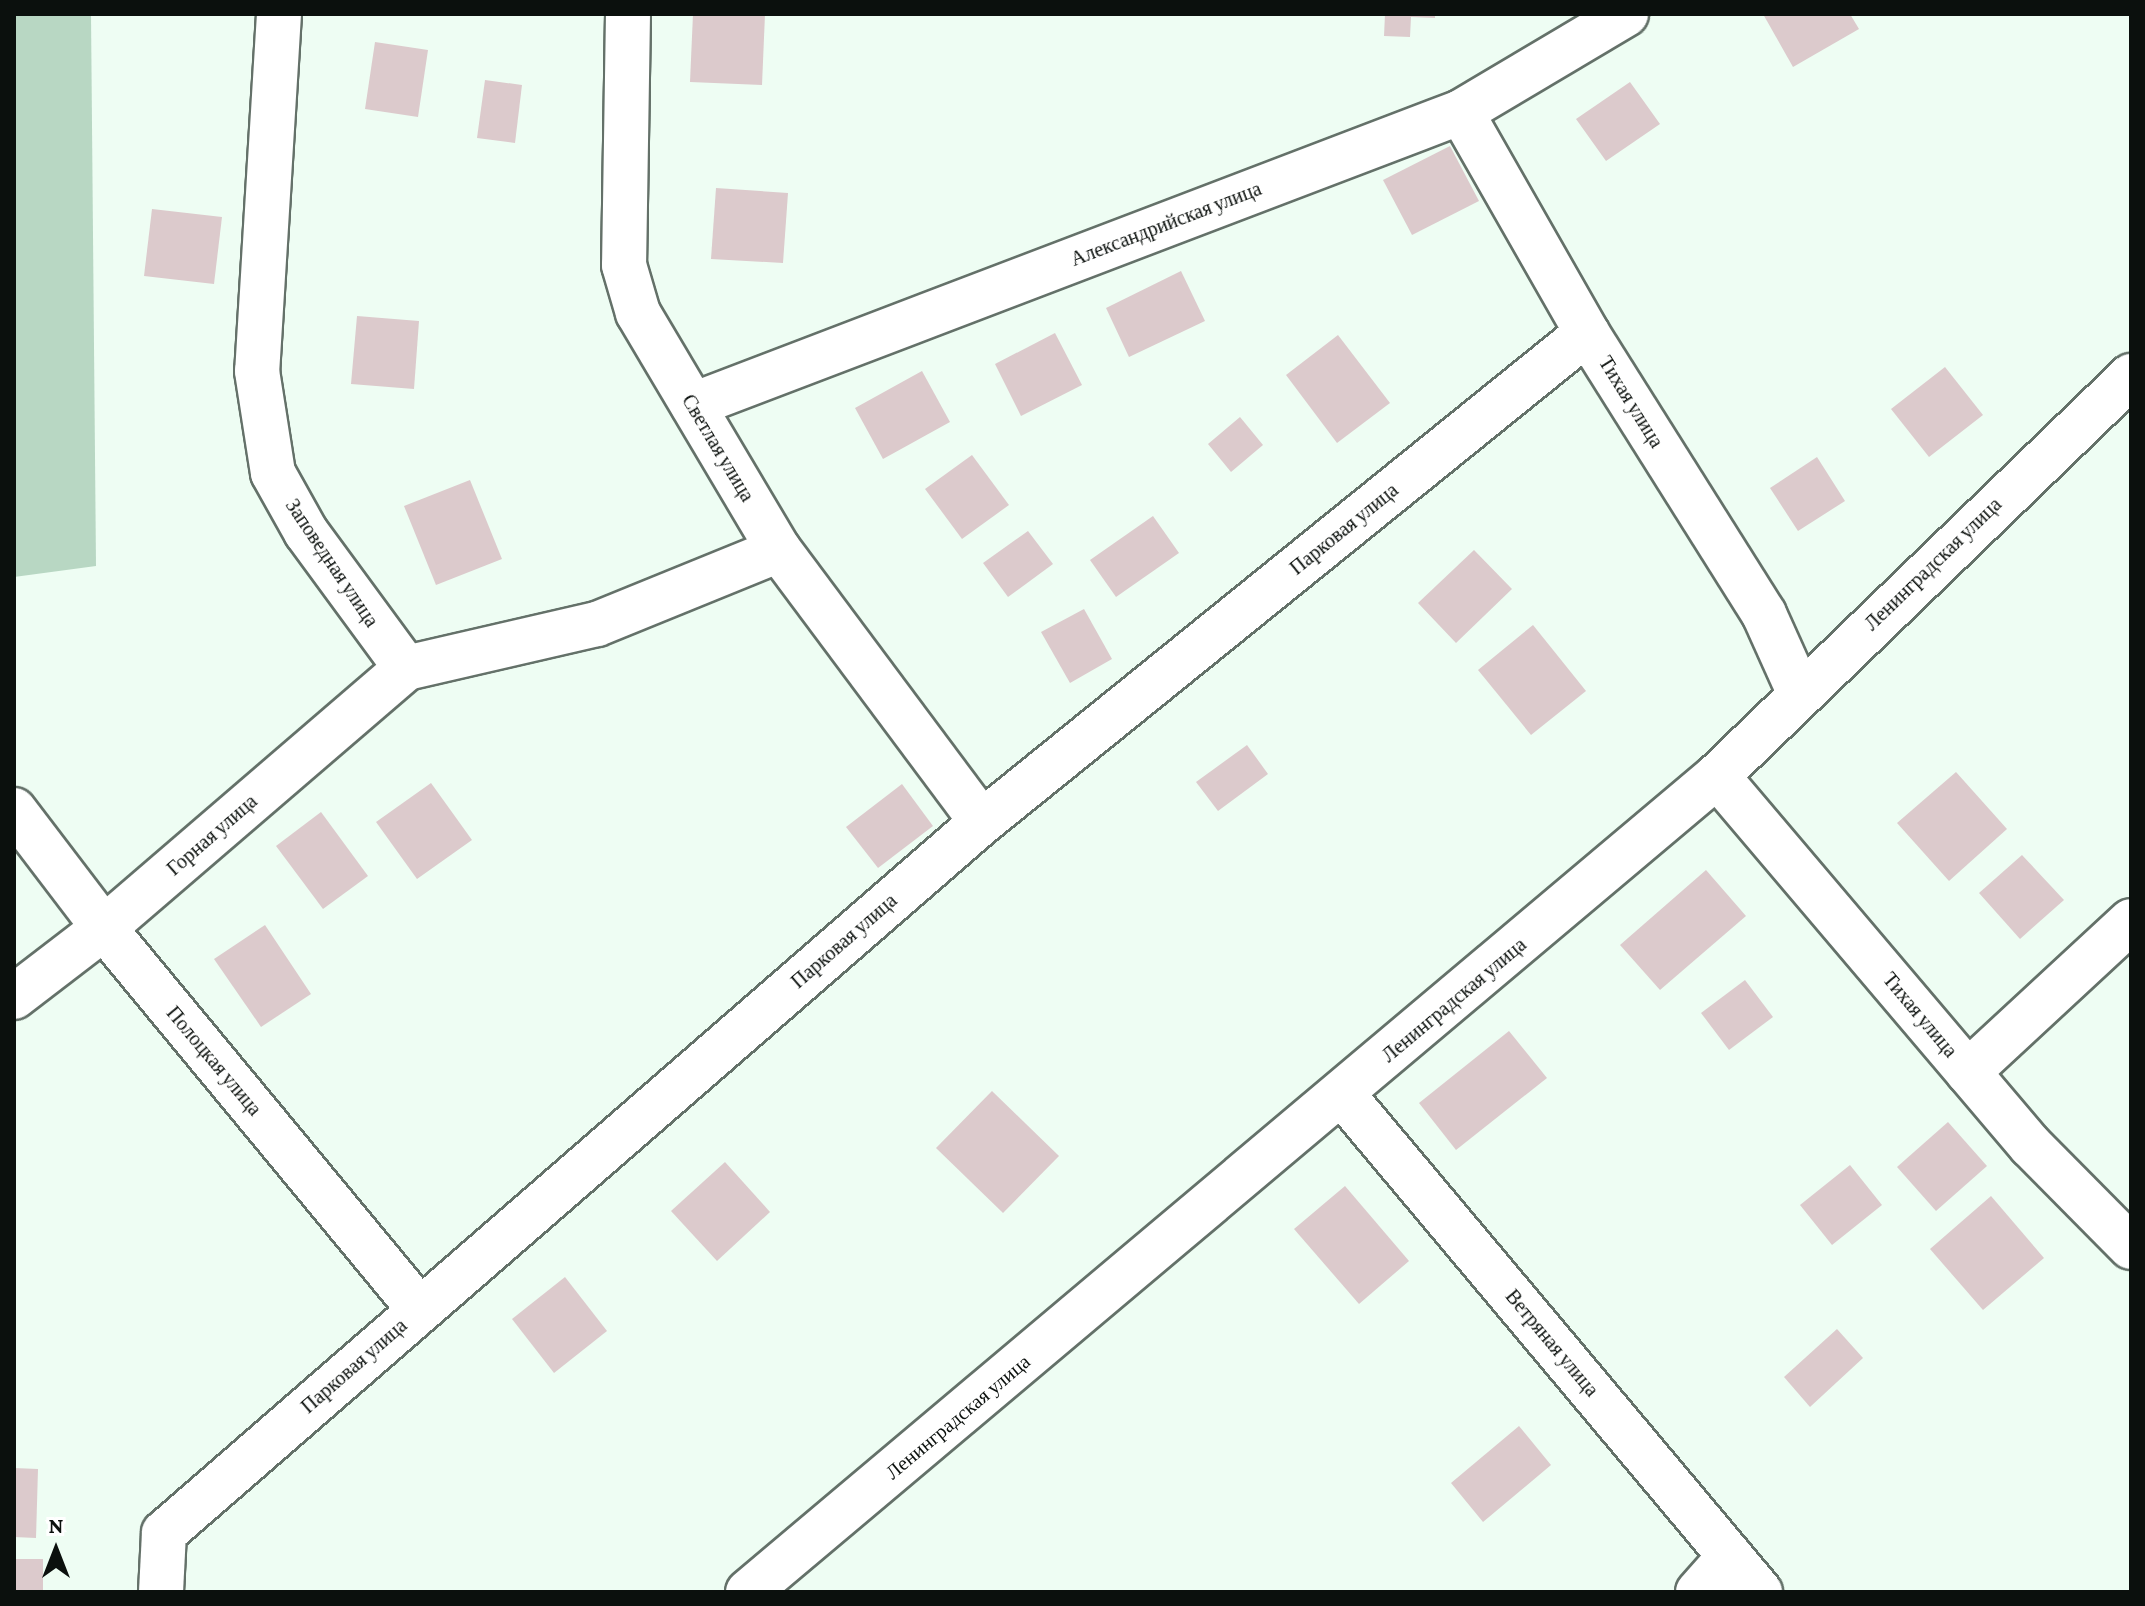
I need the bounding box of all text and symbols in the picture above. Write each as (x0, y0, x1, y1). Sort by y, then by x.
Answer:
street label: Александрийская улица (1067, 177, 1265, 271)
street label: Тихая улица (1593, 352, 1669, 452)
street label: Светлая улица (677, 390, 759, 506)
street label: Парковая улица (1285, 478, 1403, 580)
street label: Ленинградская улица (1860, 492, 2006, 636)
street label: Заповедная улица (280, 494, 384, 632)
street label: Горная улица (162, 789, 262, 881)
street label: Парковая улица (786, 889, 902, 993)
street label: Ленинградская улица (1377, 933, 1531, 1067)
street label: Тихая улица (1878, 968, 1962, 1062)
street label: Полоцкая улица (161, 1001, 267, 1121)
street label: Ветряная улица (1500, 1285, 1604, 1401)
street label: Парковая улица (296, 1314, 412, 1418)
street label: Ленинградская улица (881, 1350, 1035, 1484)
north arrow (16, 1510, 96, 1590)
text: N (49, 1513, 64, 1538)

